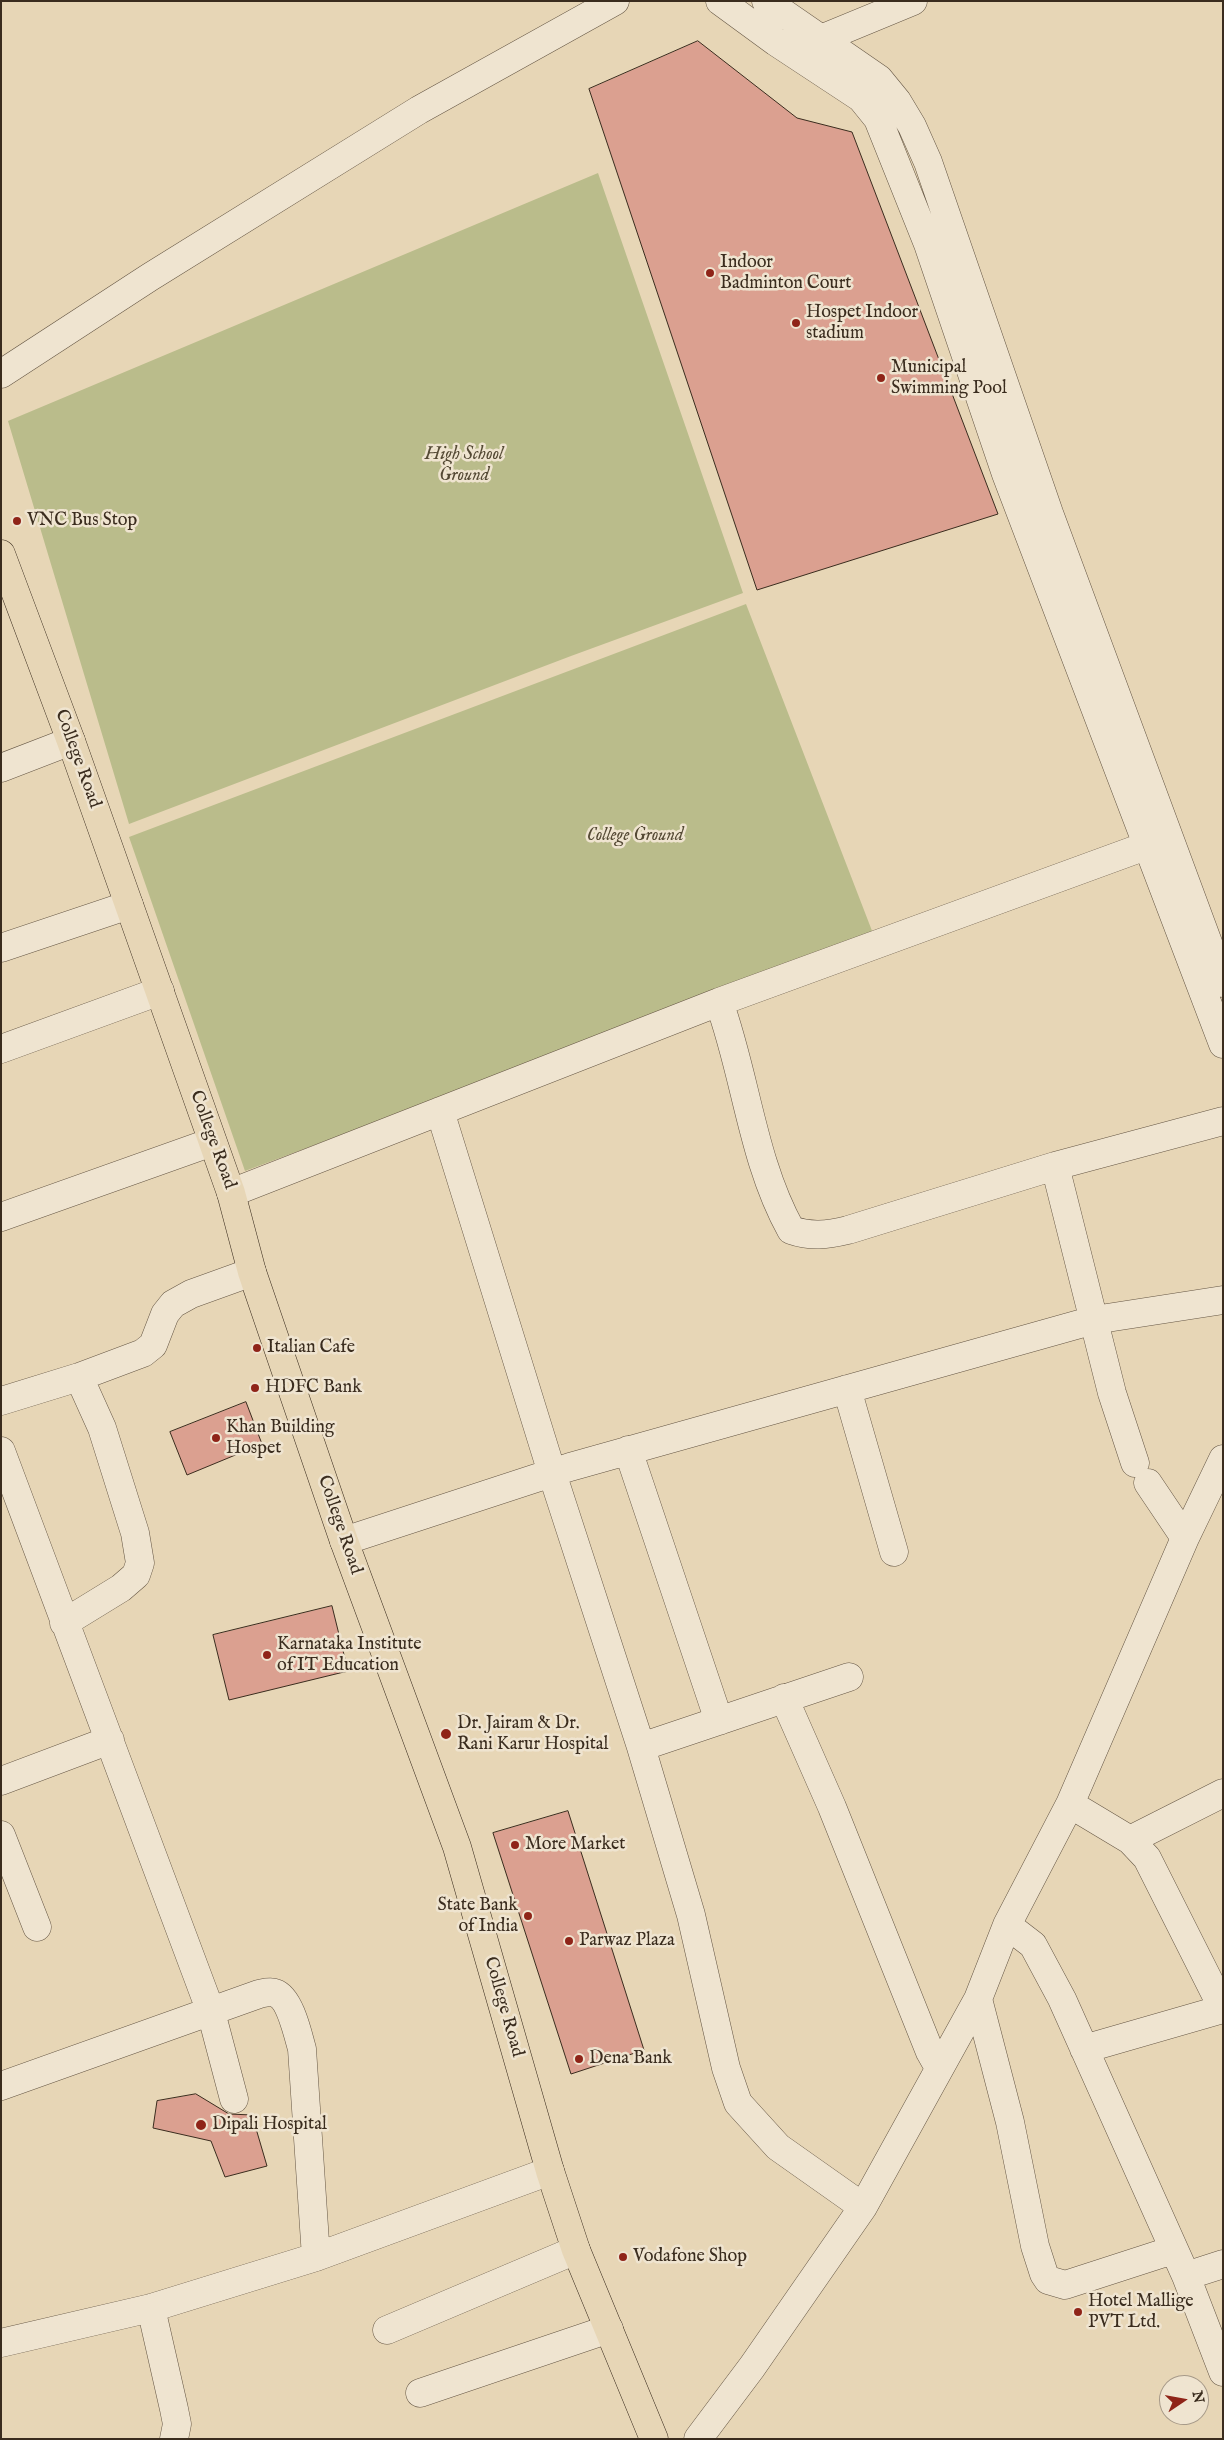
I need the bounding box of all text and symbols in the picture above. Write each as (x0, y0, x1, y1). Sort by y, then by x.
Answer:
place label: Indoor Badminton Court (720, 252, 851, 294)
marker: Indoor Badminton Court (704, 267, 716, 279)
place label: Hospet Indoor stadium (806, 302, 918, 344)
marker: Hospet Indoor stadium (790, 317, 802, 329)
place label: Municipal Swimming Pool (891, 357, 1007, 399)
marker: Municipal Swimming Pool (875, 372, 887, 384)
park label: High School Ground (425, 444, 503, 486)
place label: VNC Bus Stop (27, 510, 137, 532)
marker: VNC Bus Stop (11, 515, 23, 527)
street label: College Road (49, 707, 105, 811)
park label: College Ground (587, 825, 683, 847)
street label: College Road (184, 1088, 240, 1192)
place label: Italian Cafe (267, 1337, 355, 1359)
marker: Italian Cafe (251, 1342, 263, 1354)
place label: HDFC Bank (265, 1377, 362, 1399)
marker: HDFC Bank (249, 1382, 261, 1394)
place label: Khan Building Hospet (226, 1417, 335, 1460)
marker: Khan Building Hospet (210, 1432, 222, 1444)
street label: College Road (312, 1473, 366, 1577)
place label: Karnataka Institute of IT Education (277, 1634, 422, 1676)
marker: Karnataka Institute of IT Education (261, 1649, 273, 1661)
place label: Dr. Jairam & Dr. Rani Karur Hospital (457, 1713, 609, 1756)
marker: Dr. Jairam & Dr. Rani Karur Hospital (439, 1727, 453, 1741)
place label: More Market (525, 1834, 625, 1856)
marker: More Market (509, 1839, 521, 1851)
place label: State Bank of India (438, 1895, 518, 1938)
marker: State Bank of India (522, 1910, 534, 1922)
place label: Parwaz Plaza (579, 1930, 675, 1952)
marker: Parwaz Plaza (563, 1935, 575, 1947)
street label: College Road (478, 1954, 528, 2060)
place label: Dena Bank (589, 2048, 672, 2070)
marker: Dena Bank (573, 2053, 585, 2065)
place label: Dipali Hospital (212, 2114, 327, 2136)
marker: Dipali Hospital (194, 2118, 208, 2132)
place label: Vodafone Shop (633, 2246, 747, 2268)
marker: Vodafone Shop (617, 2251, 629, 2263)
place label: Hotel Mallige PVT Ltd. (1088, 2291, 1194, 2334)
marker: Hotel Mallige PVT Ltd. (1072, 2306, 1084, 2318)
north arrow (1159, 2375, 1209, 2425)
text: N (1188, 2389, 1208, 2405)

